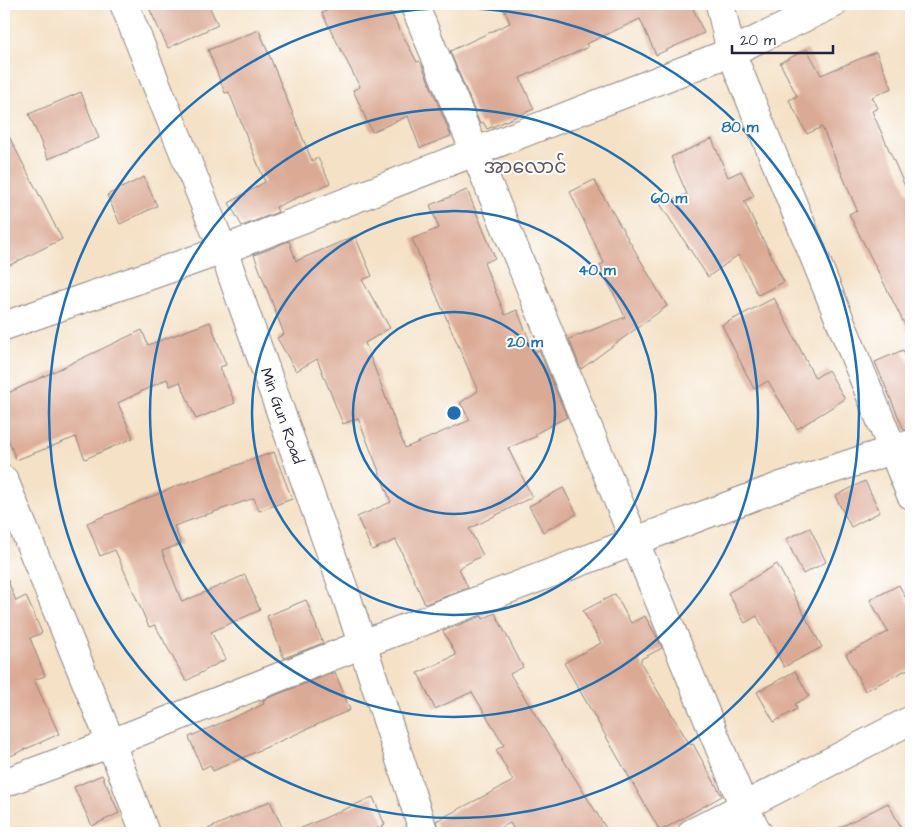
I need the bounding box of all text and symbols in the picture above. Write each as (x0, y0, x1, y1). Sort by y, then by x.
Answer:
scale bar (732, 22, 834, 54)
text: 20 m (740, 30, 776, 51)
text: 80 m (722, 117, 759, 138)
district label: အာလောင် (483, 152, 567, 181)
text: 60 m (651, 188, 688, 209)
text: 40 m (578, 260, 616, 281)
text: 20 m (506, 332, 543, 353)
street label: Min Gun Road (255, 365, 309, 467)
centre of rings (445, 404, 463, 422)

